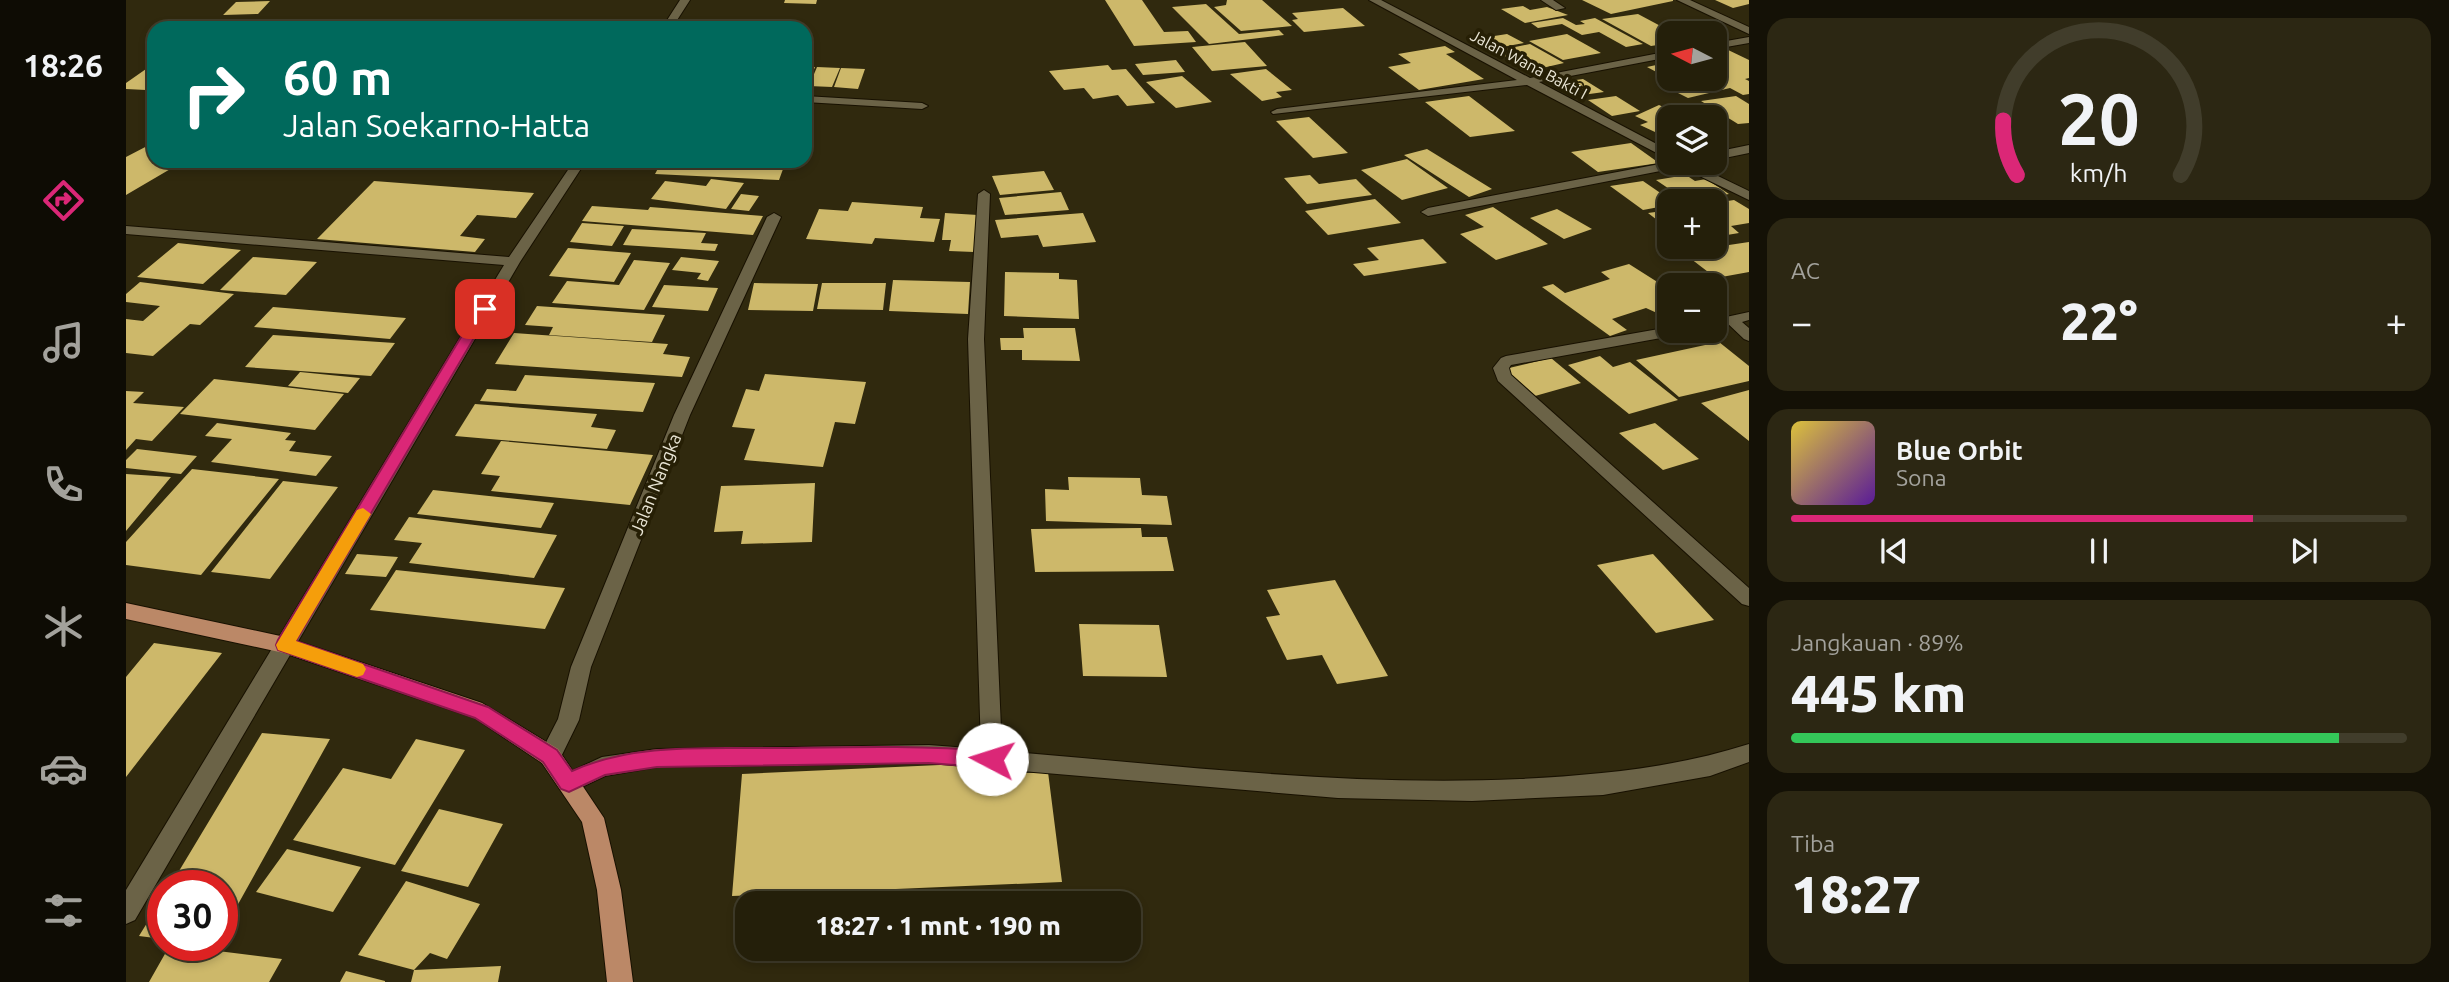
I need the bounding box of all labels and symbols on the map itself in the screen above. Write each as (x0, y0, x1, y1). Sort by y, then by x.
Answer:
north arrow (1657, 21, 1727, 91)
street label: Jalan Wana Bakti I (1468, 26, 1590, 102)
pin (455, 279, 515, 339)
street label: Jalan Nangka (626, 430, 684, 538)
position arrow (955, 722, 1029, 796)
speed limit sign: 30 (147, 870, 238, 961)

